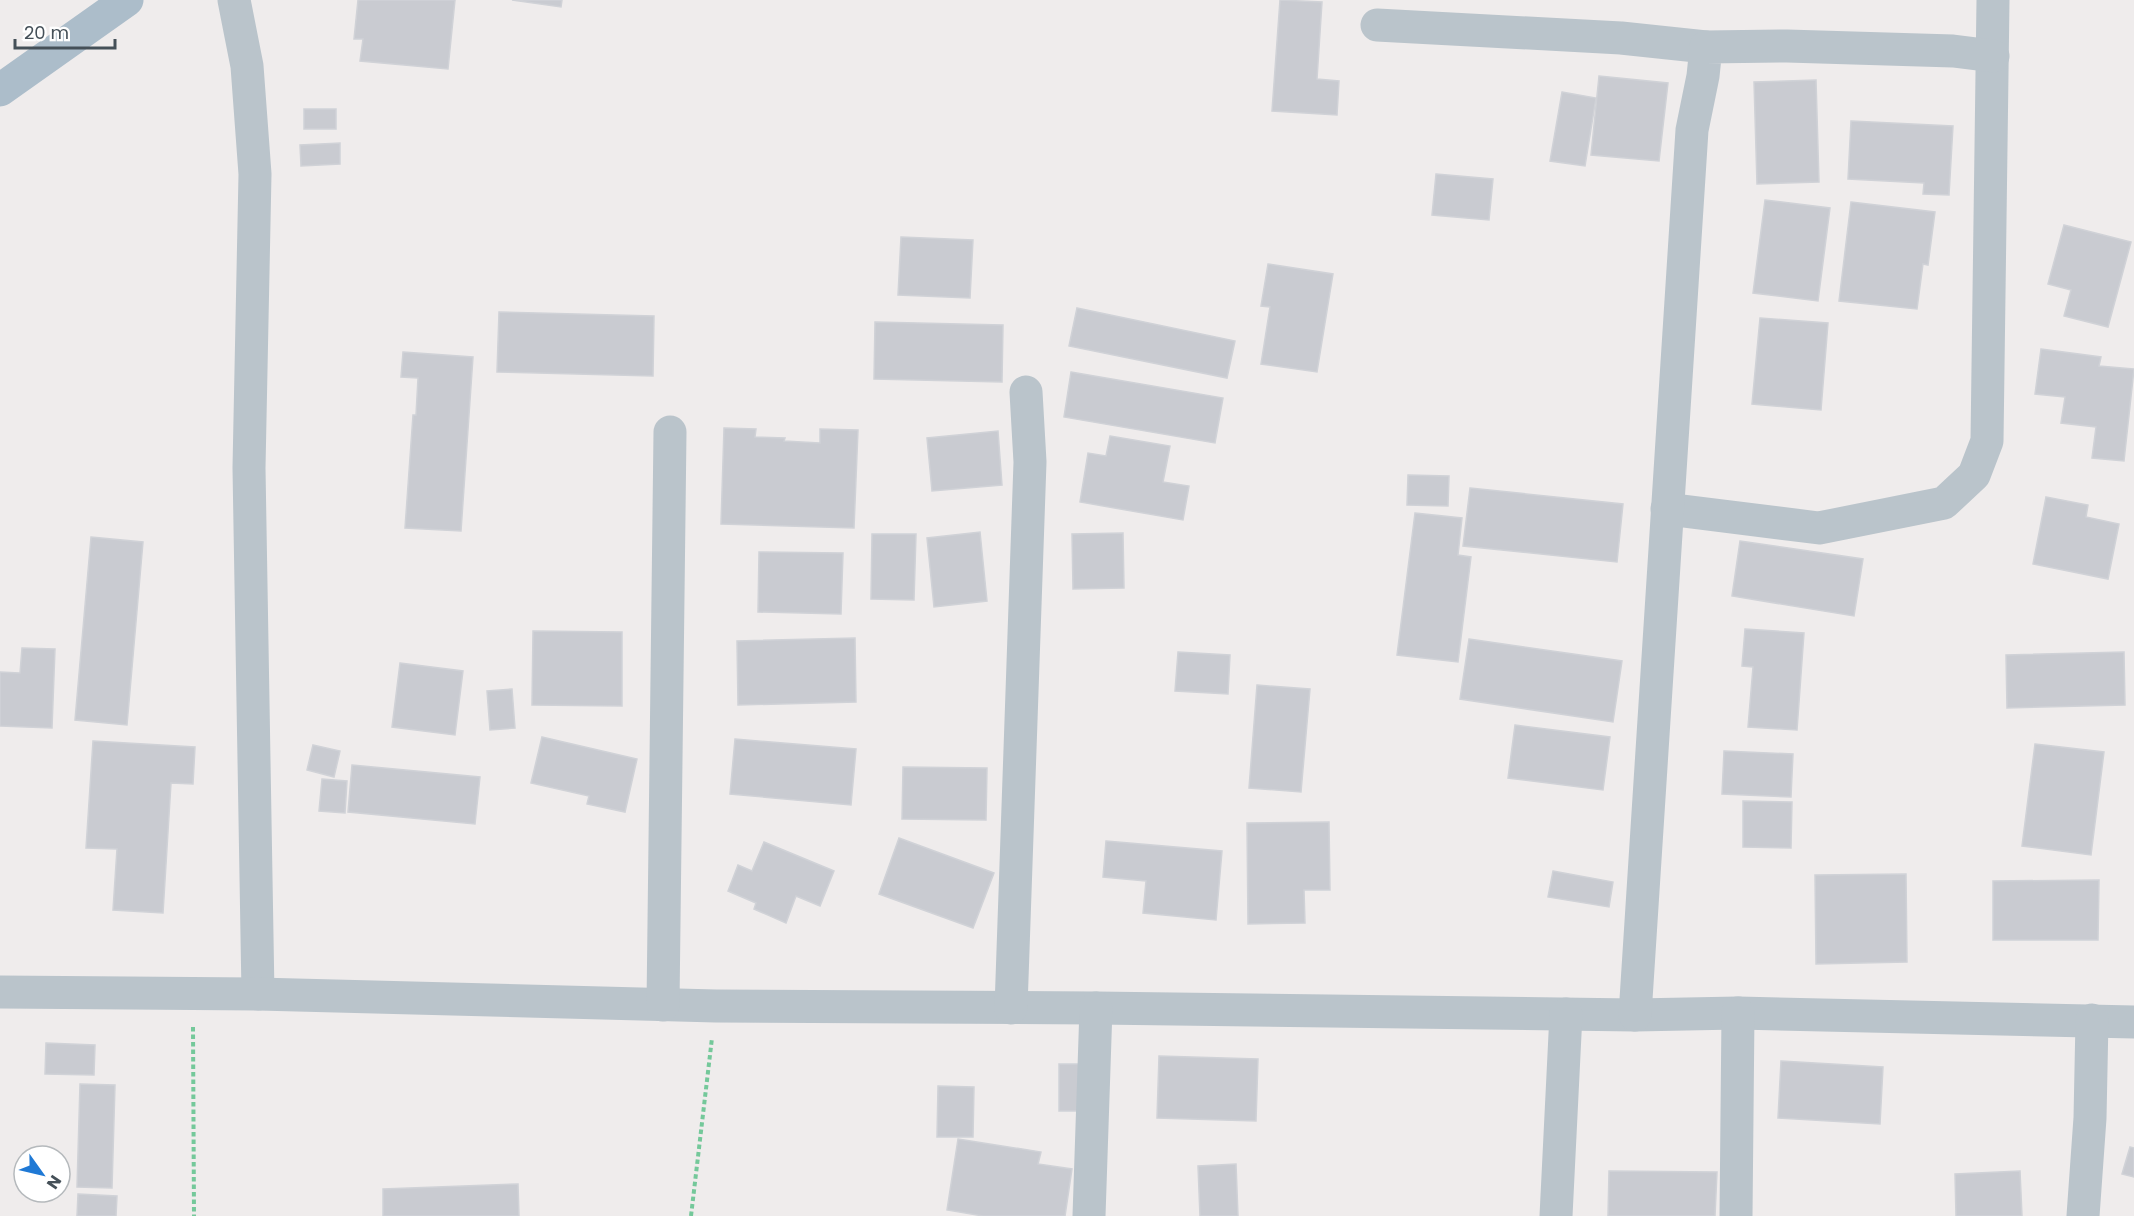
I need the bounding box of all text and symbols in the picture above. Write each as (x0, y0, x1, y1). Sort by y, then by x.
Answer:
scale bar (15, 12, 116, 50)
text: 20 m (24, 20, 69, 45)
north arrow (12, 1144, 72, 1204)
text: N (41, 1171, 67, 1194)

